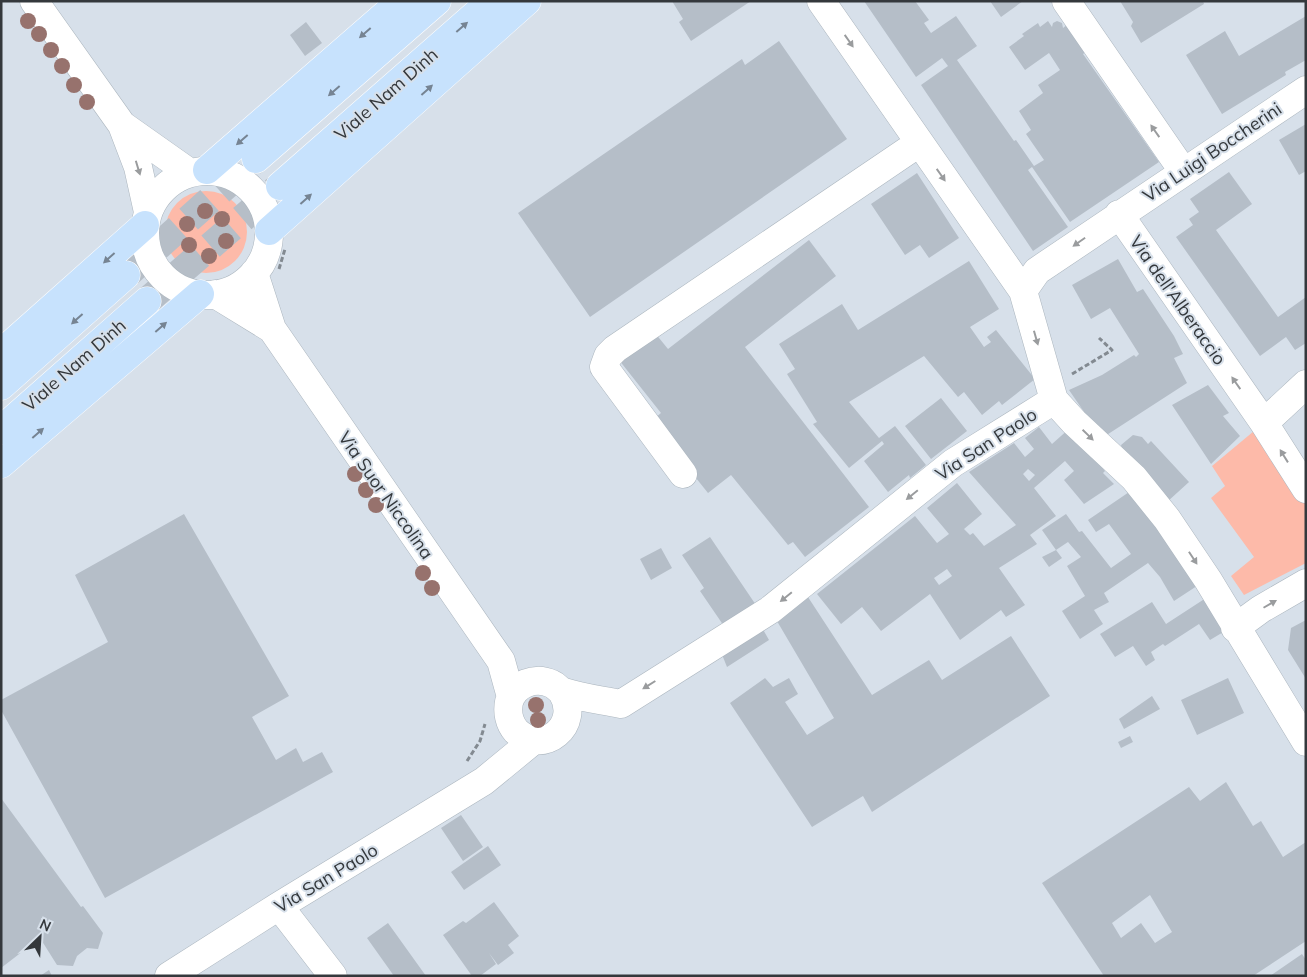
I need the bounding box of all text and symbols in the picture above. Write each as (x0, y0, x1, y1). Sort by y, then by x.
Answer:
one-way arrow (455, 21, 467, 33)
one-way arrow (358, 28, 371, 39)
one-way arrow (844, 35, 854, 48)
street label: Viale Nam Dinh (329, 43, 443, 145)
one-way arrow (420, 84, 432, 96)
one-way arrow (329, 85, 341, 97)
street label: Via Luigi Boccherini (1138, 97, 1286, 207)
one-way arrow (1150, 124, 1160, 138)
one-way arrow (236, 134, 248, 146)
one-way arrow (135, 160, 142, 175)
one-way arrow (936, 168, 946, 182)
one-way arrow (299, 193, 311, 205)
street label: Via dell'Alberaccio (1125, 231, 1231, 369)
one-way arrow (1072, 237, 1085, 247)
one-way arrow (103, 252, 115, 264)
one-way arrow (71, 313, 83, 325)
street label: Viale Nam Dinh (17, 314, 131, 416)
one-way arrow (155, 321, 168, 332)
one-way arrow (1032, 330, 1040, 345)
one-way arrow (1231, 376, 1241, 390)
street label: Via San Paolo (931, 403, 1041, 485)
one-way arrow (32, 427, 45, 438)
street label: Via Suor Niccolina (333, 427, 439, 563)
one-way arrow (1082, 429, 1094, 441)
one-way arrow (1279, 450, 1289, 463)
one-way arrow (906, 490, 919, 501)
one-way arrow (1189, 551, 1198, 564)
one-way arrow (780, 592, 793, 603)
one-way arrow (1263, 600, 1276, 609)
one-way arrow (643, 681, 656, 690)
street label: Via San Paolo (270, 838, 382, 918)
north arrow (15, 912, 65, 962)
text: N (37, 915, 54, 936)

